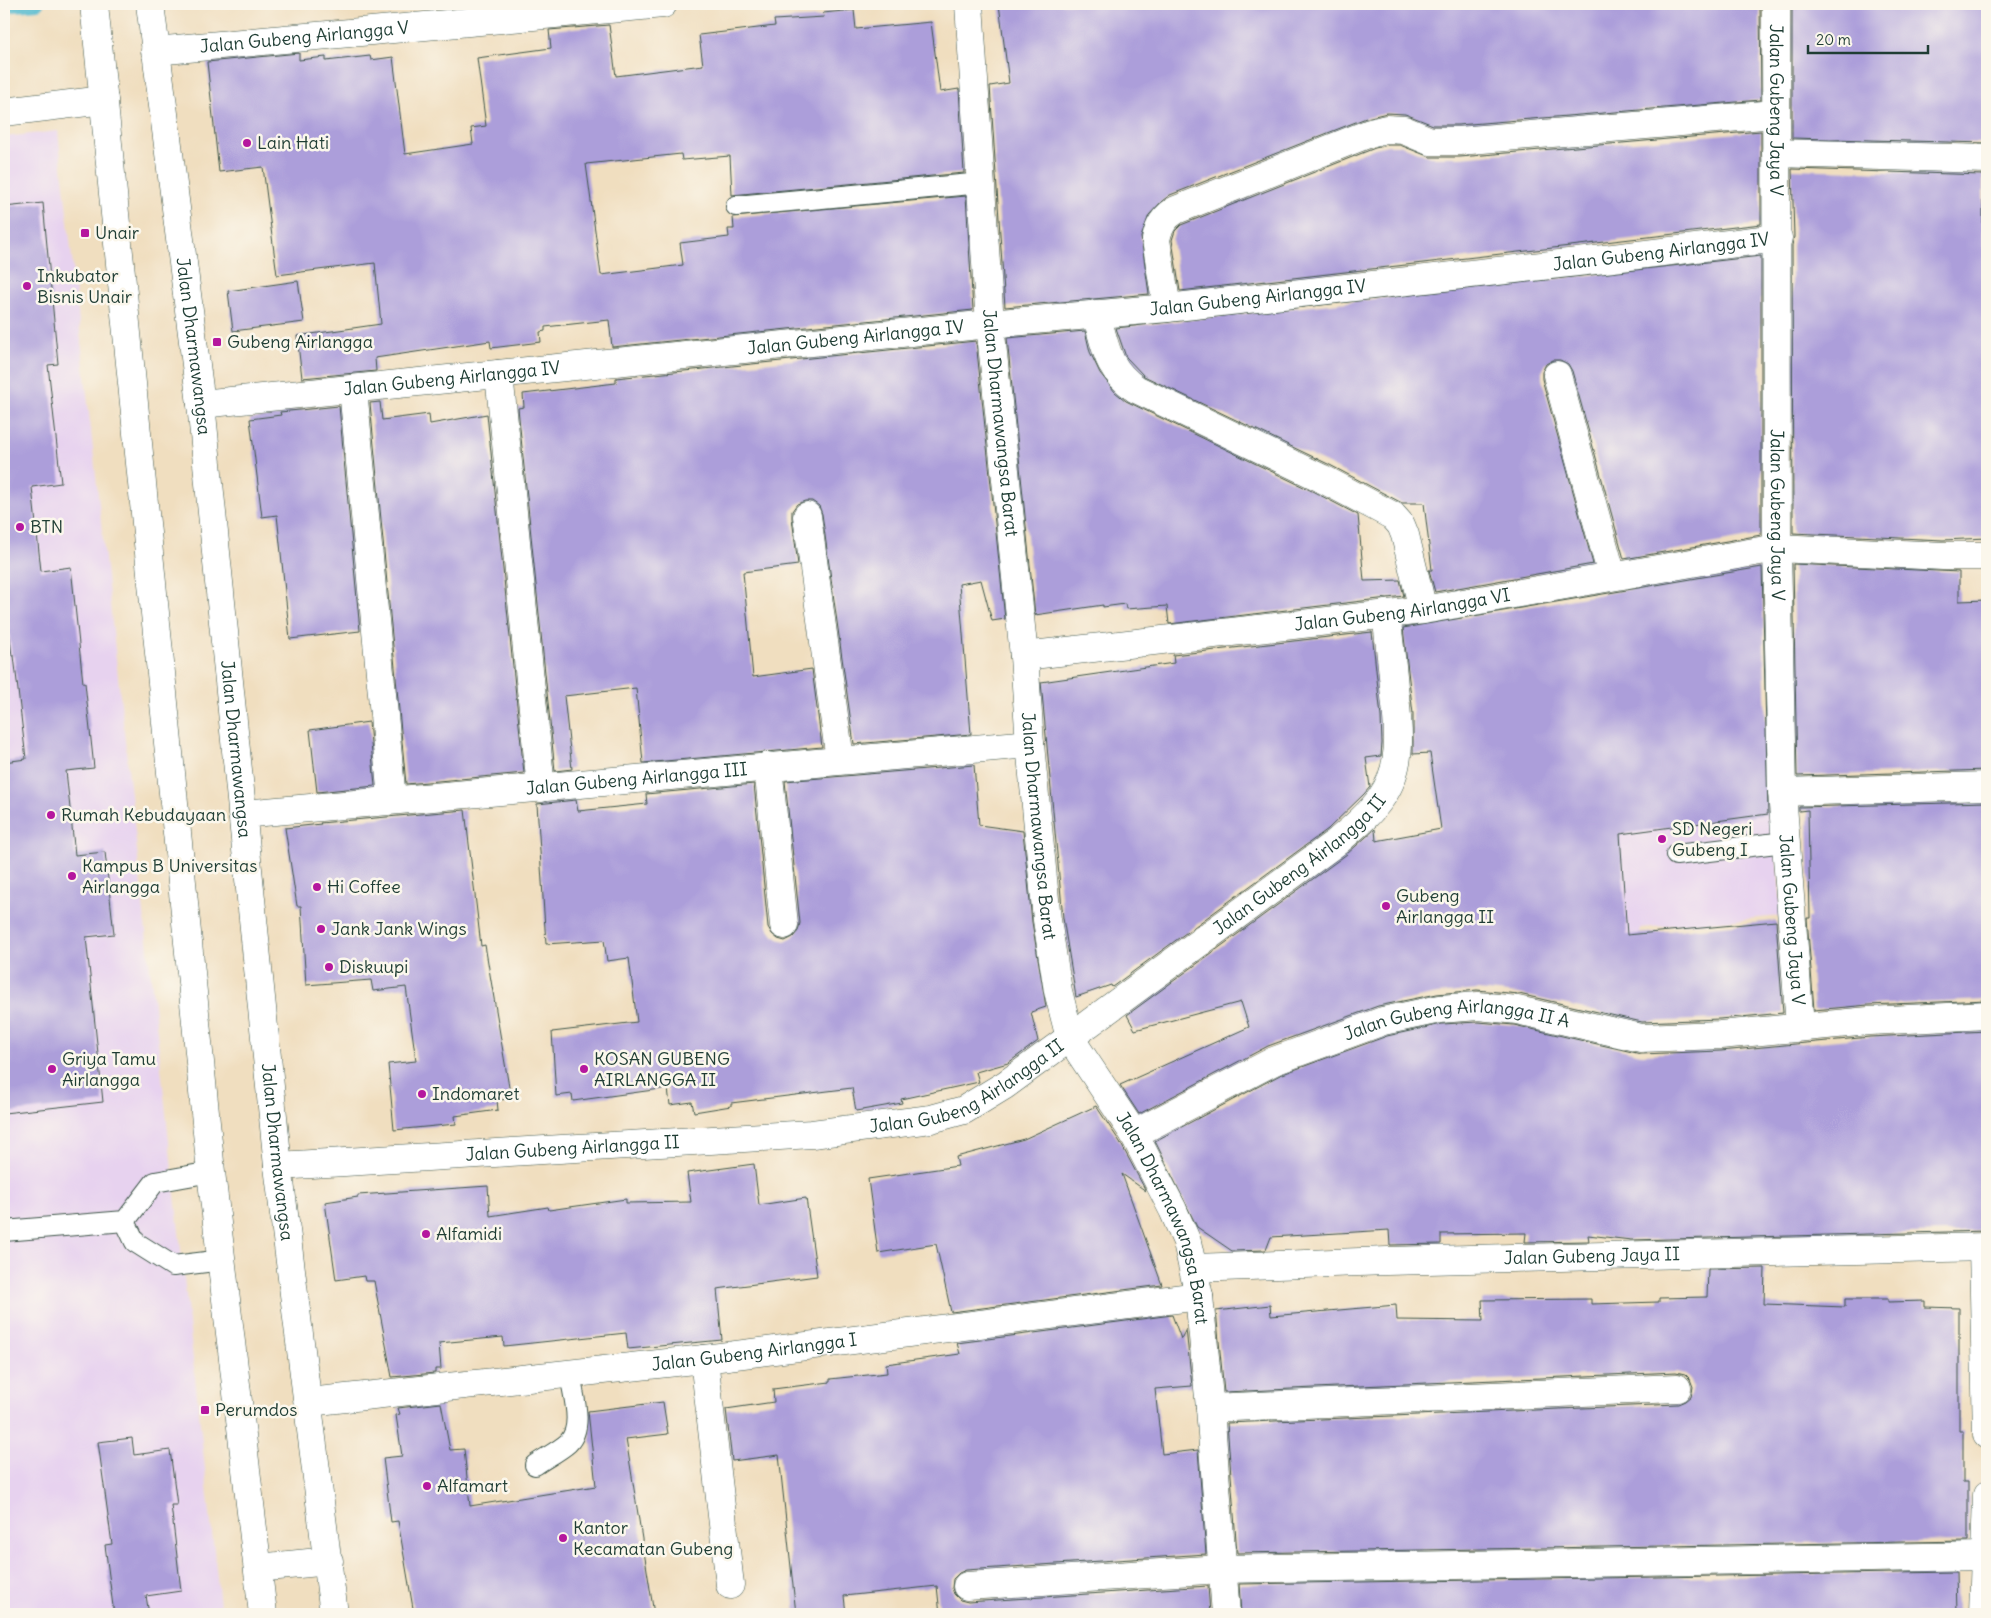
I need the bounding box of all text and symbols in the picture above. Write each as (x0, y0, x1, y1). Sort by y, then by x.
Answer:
street label: Jalan Gubeng Airlangga V (199, 16, 410, 58)
scale bar (1808, 22, 1928, 54)
street label: Jalan Gubeng Jaya V (1765, 24, 1788, 196)
text: 20 m (1816, 30, 1851, 49)
place label: Lain Hati (257, 131, 329, 154)
marker: Lain Hati (241, 137, 253, 149)
place label: Unair (95, 221, 140, 244)
marker: Unair (79, 227, 91, 239)
street label: Jalan Gubeng Airlangga IV (1552, 227, 1771, 276)
street label: Jalan Dharmawangsa (171, 256, 216, 436)
place label: Inkubator Bisnis Unair (37, 264, 133, 308)
street label: Jalan Gubeng Airlangga IV (1148, 274, 1367, 321)
marker: Inkubator Bisnis Unair (21, 280, 33, 292)
street label: Jalan Dharmawangsa Barat (978, 308, 1024, 538)
street label: Jalan Gubeng Airlangga IV (746, 315, 965, 360)
place label: Gubeng Airlangga (227, 330, 373, 353)
marker: Gubeng Airlangga (211, 336, 223, 348)
street label: Jalan Gubeng Airlangga IV (342, 356, 561, 401)
street label: Jalan Gubeng Jaya V (1766, 429, 1790, 601)
place label: BTN (30, 515, 63, 538)
marker: BTN (14, 521, 26, 533)
street label: Jalan Gubeng Airlangga VI (1293, 583, 1512, 636)
street label: Jalan Dharmawangsa (216, 659, 257, 839)
street label: Jalan Dharmawangsa Barat (1017, 711, 1062, 941)
street label: Jalan Gubeng Airlangga III (525, 757, 748, 800)
street label: Jalan Gubeng Airlangga II (1208, 790, 1391, 940)
place label: Rumah Kebudayaan (61, 803, 226, 826)
marker: Rumah Kebudayaan (45, 809, 57, 821)
place label: SD Negeri Gubeng I (1672, 817, 1752, 861)
marker: SD Negeri Gubeng I (1656, 833, 1668, 845)
street label: Jalan Gubeng Jaya V (1774, 833, 1810, 1006)
place label: Kampus B Universitas Airlangga (82, 854, 258, 898)
marker: Kampus B Universitas Airlangga (66, 870, 78, 882)
place label: Hi Coffee (327, 875, 401, 898)
marker: Hi Coffee (311, 881, 323, 893)
place label: Gubeng Airlangga II (1396, 884, 1494, 928)
marker: Gubeng Airlangga II (1380, 900, 1392, 912)
place label: Jank Jank Wings (331, 917, 467, 940)
marker: Jank Jank Wings (315, 923, 327, 935)
place label: Diskuupi (339, 955, 408, 978)
marker: Diskuupi (323, 961, 335, 973)
street label: Jalan Gubeng Airlangga II A (1340, 994, 1572, 1046)
street label: Jalan Gubeng Airlangga II (868, 1034, 1068, 1138)
place label: Griya Tamu Airlangga (62, 1047, 156, 1091)
place label: KOSAN GUBENG AIRLANGGA II (594, 1047, 730, 1091)
street label: Jalan Dharmawangsa (257, 1062, 299, 1242)
marker: Griya Tamu Airlangga (46, 1063, 58, 1075)
marker: KOSAN GUBENG AIRLANGGA II (578, 1063, 590, 1075)
place label: Indomaret (432, 1082, 519, 1105)
marker: Indomaret (416, 1088, 428, 1100)
street label: Jalan Dharmawangsa Barat (1111, 1107, 1214, 1325)
street label: Jalan Gubeng Airlangga II (465, 1130, 680, 1166)
place label: Alfamidi (436, 1222, 502, 1245)
marker: Alfamidi (420, 1228, 432, 1240)
street label: Jalan Gubeng Jaya II (1503, 1242, 1680, 1269)
street label: Jalan Gubeng Airlangga I (650, 1328, 858, 1376)
place label: Perumdos (215, 1398, 297, 1421)
marker: Perumdos (199, 1404, 211, 1416)
place label: Alfamart (437, 1474, 508, 1497)
marker: Alfamart (421, 1480, 433, 1492)
place label: Kantor Kecamatan Gubeng (573, 1516, 733, 1560)
marker: Kantor Kecamatan Gubeng (557, 1532, 569, 1544)

